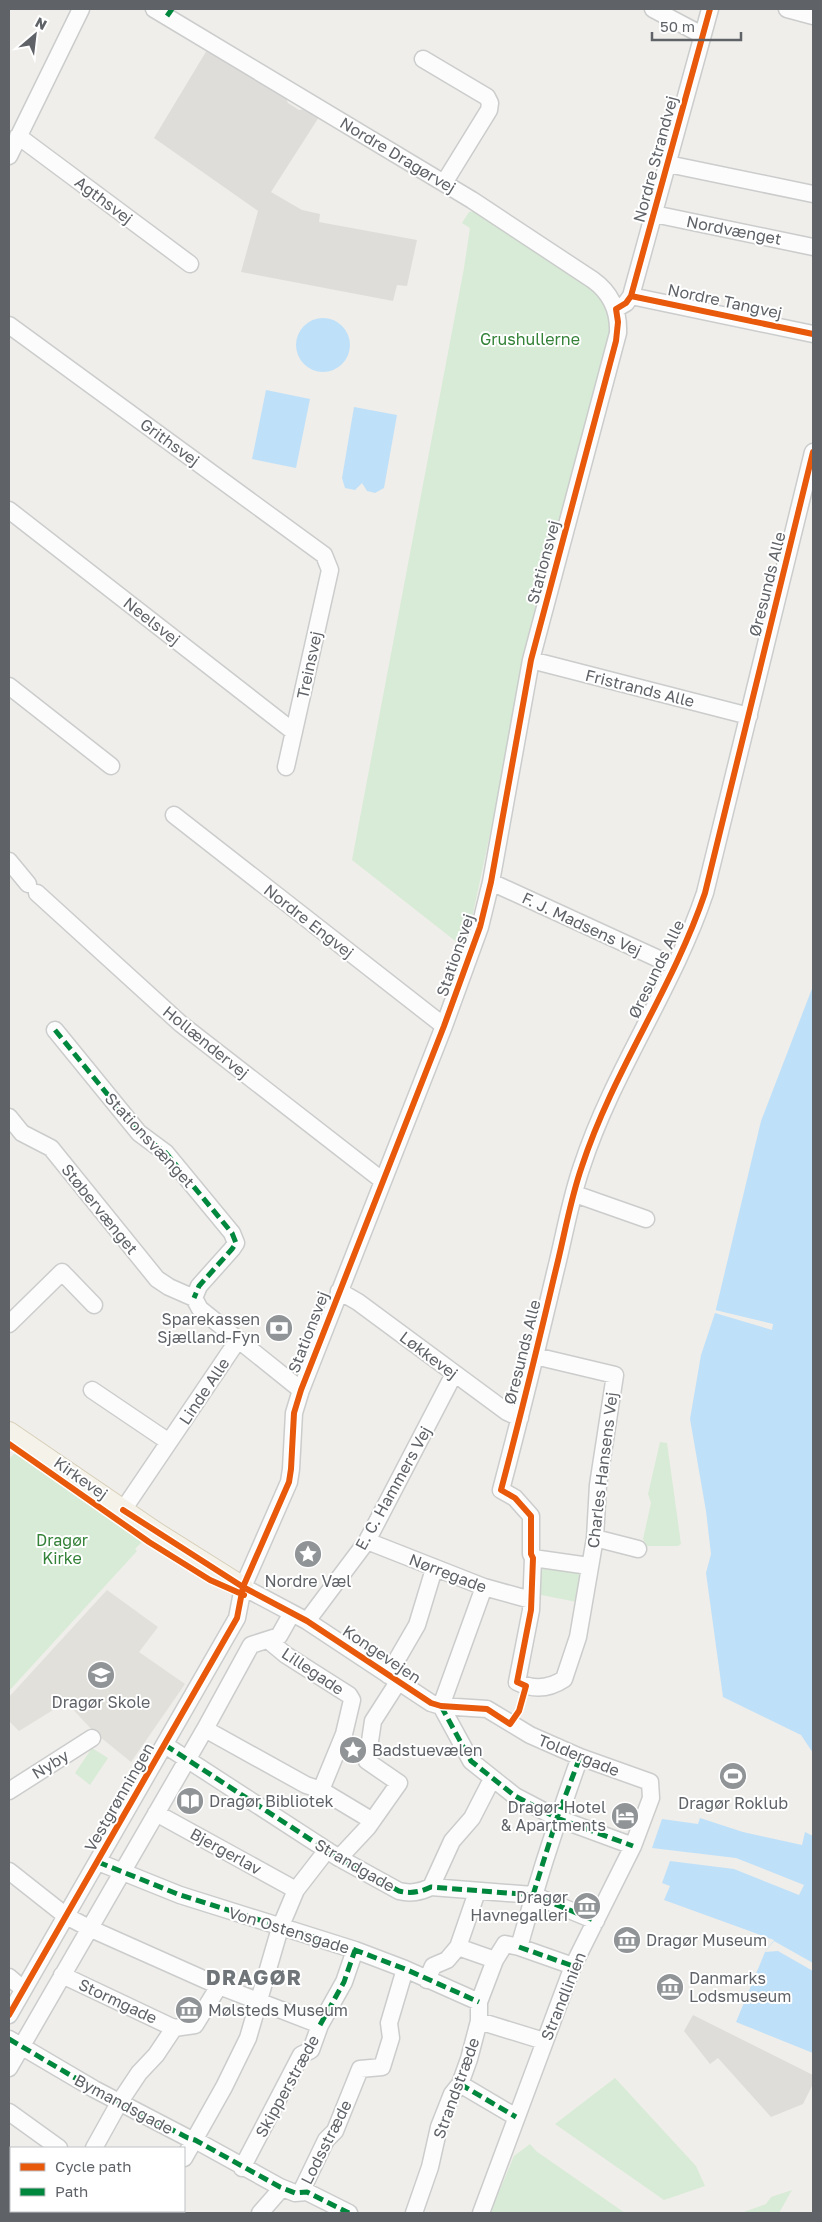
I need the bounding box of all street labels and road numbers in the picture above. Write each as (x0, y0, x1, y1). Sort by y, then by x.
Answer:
street label: Nordre Strandvej (628, 93, 682, 225)
street label: Nordre Dragørvej (336, 113, 460, 197)
street label: Agthsvej (71, 172, 137, 228)
street label: Nordvænget (685, 211, 783, 249)
street label: Nordre Tangvej (666, 279, 784, 323)
street label: Grithsvej (136, 414, 204, 470)
street label: Stationsvej (522, 518, 564, 606)
street label: Øresunds Alle (744, 530, 790, 638)
street label: Neelsvej (120, 593, 184, 649)
street label: Treinsvej (292, 629, 326, 701)
street label: Fristrands Alle (583, 665, 697, 711)
street label: Nordre Engvej (260, 880, 358, 962)
street label: F. J. Madsens Vej (519, 888, 645, 960)
street label: Stationsvej (432, 911, 478, 999)
street label: Øresunds Alle (623, 916, 689, 1022)
street label: Hollændervej (159, 1001, 253, 1083)
street label: Stationsvænget (101, 1088, 199, 1192)
street label: Støbervænget (57, 1160, 143, 1258)
street label: Stationsvej (283, 1288, 333, 1376)
street label: Øresunds Alle (499, 1298, 545, 1406)
street label: Løkkevej (396, 1327, 462, 1383)
street label: Linde Alle (174, 1354, 234, 1428)
street label: Charles Hansens Vej (582, 1391, 622, 1549)
street label: E. C. Hammers Vej (351, 1422, 435, 1554)
street label: Kirkevej (50, 1452, 112, 1504)
street label: Nørregade (406, 1549, 490, 1597)
street label: Kongevejen (339, 1620, 425, 1688)
street label: Lillegade (278, 1643, 348, 1699)
street label: Toldergade (535, 1730, 623, 1780)
street label: Vestgrønningen (80, 1739, 158, 1855)
street label: Nyby (28, 1745, 72, 1783)
street label: Bjergerlav (187, 1823, 265, 1879)
street label: Strandgade (311, 1834, 399, 1896)
street label: Von Ostensgade (226, 1902, 352, 1958)
street label: Strandlinien (536, 1949, 590, 2043)
street label: Stormgade (76, 1974, 160, 2028)
street label: Skipperstræde (251, 2031, 323, 2141)
street label: Strandstræde (428, 2035, 484, 2141)
street label: Bymandsgade (71, 2070, 177, 2138)
street label: Lodsstræde (296, 2097, 356, 2187)

